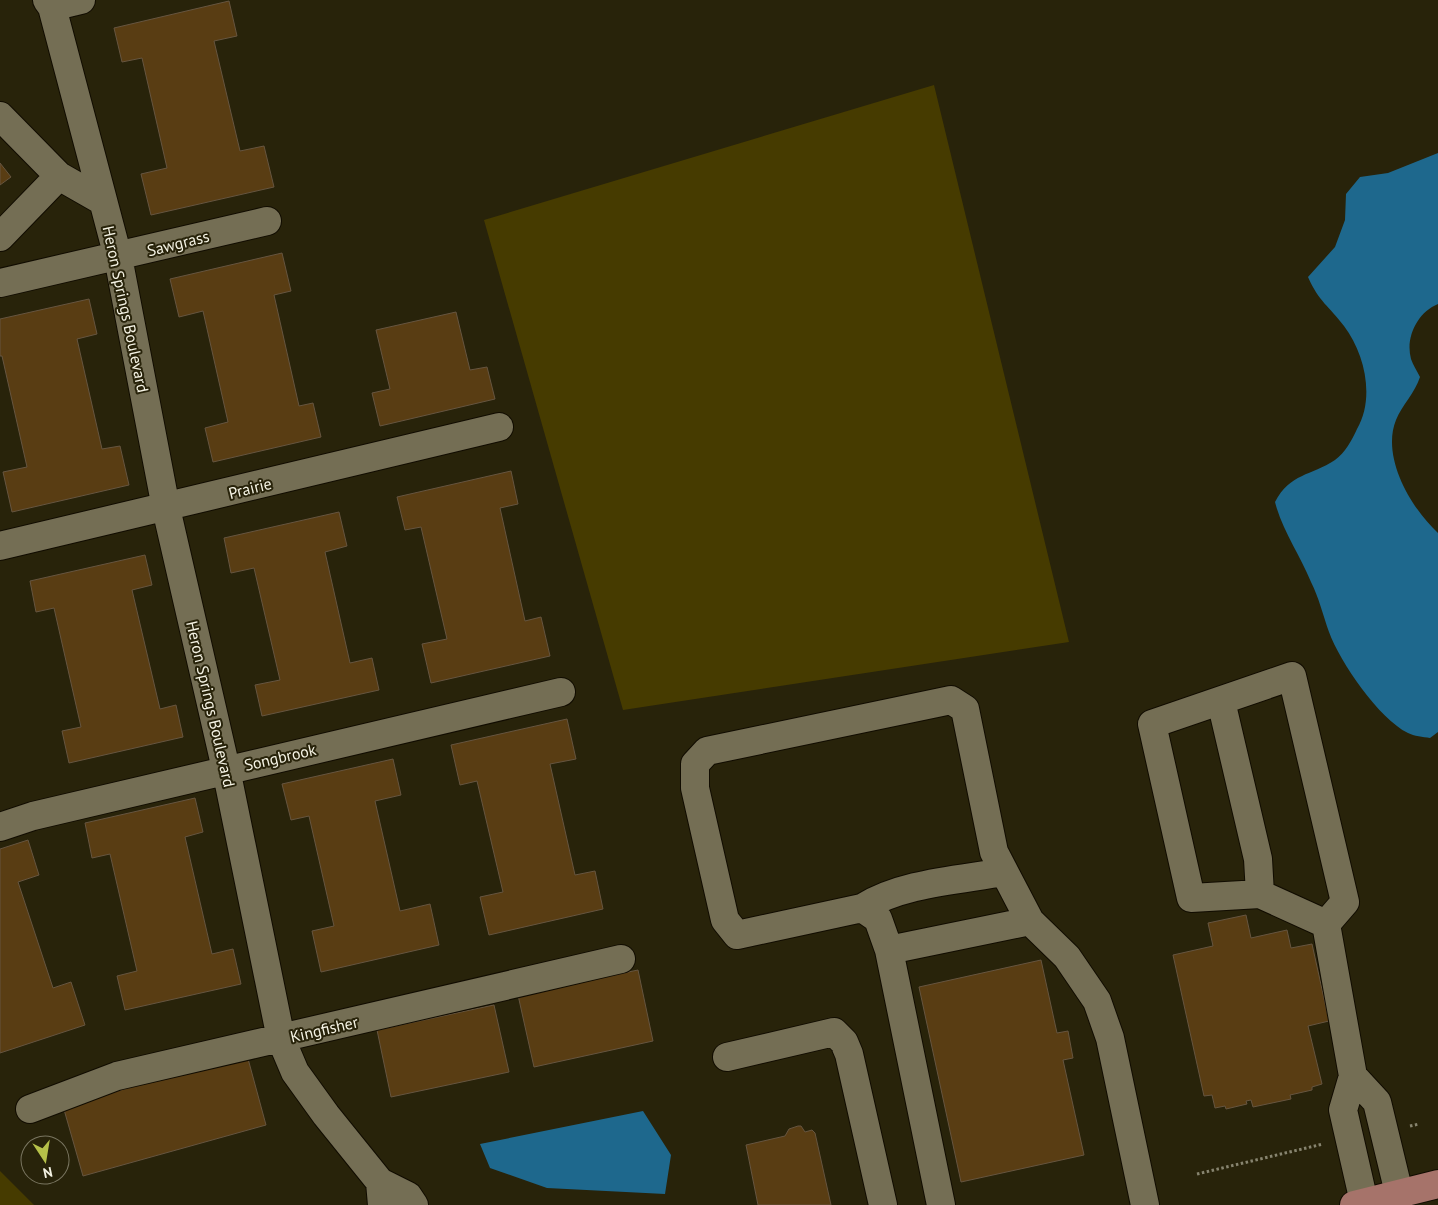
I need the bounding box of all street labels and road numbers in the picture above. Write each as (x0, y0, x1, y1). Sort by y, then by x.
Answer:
street label: Heron Springs Boulevard (99, 224, 153, 394)
street label: Sawgrass (145, 226, 211, 260)
street label: Prairie (226, 473, 274, 503)
street label: Heron Springs Boulevard (182, 619, 240, 789)
street label: Songbrook (242, 739, 318, 775)
street label: Kingfisher (288, 1011, 360, 1047)

